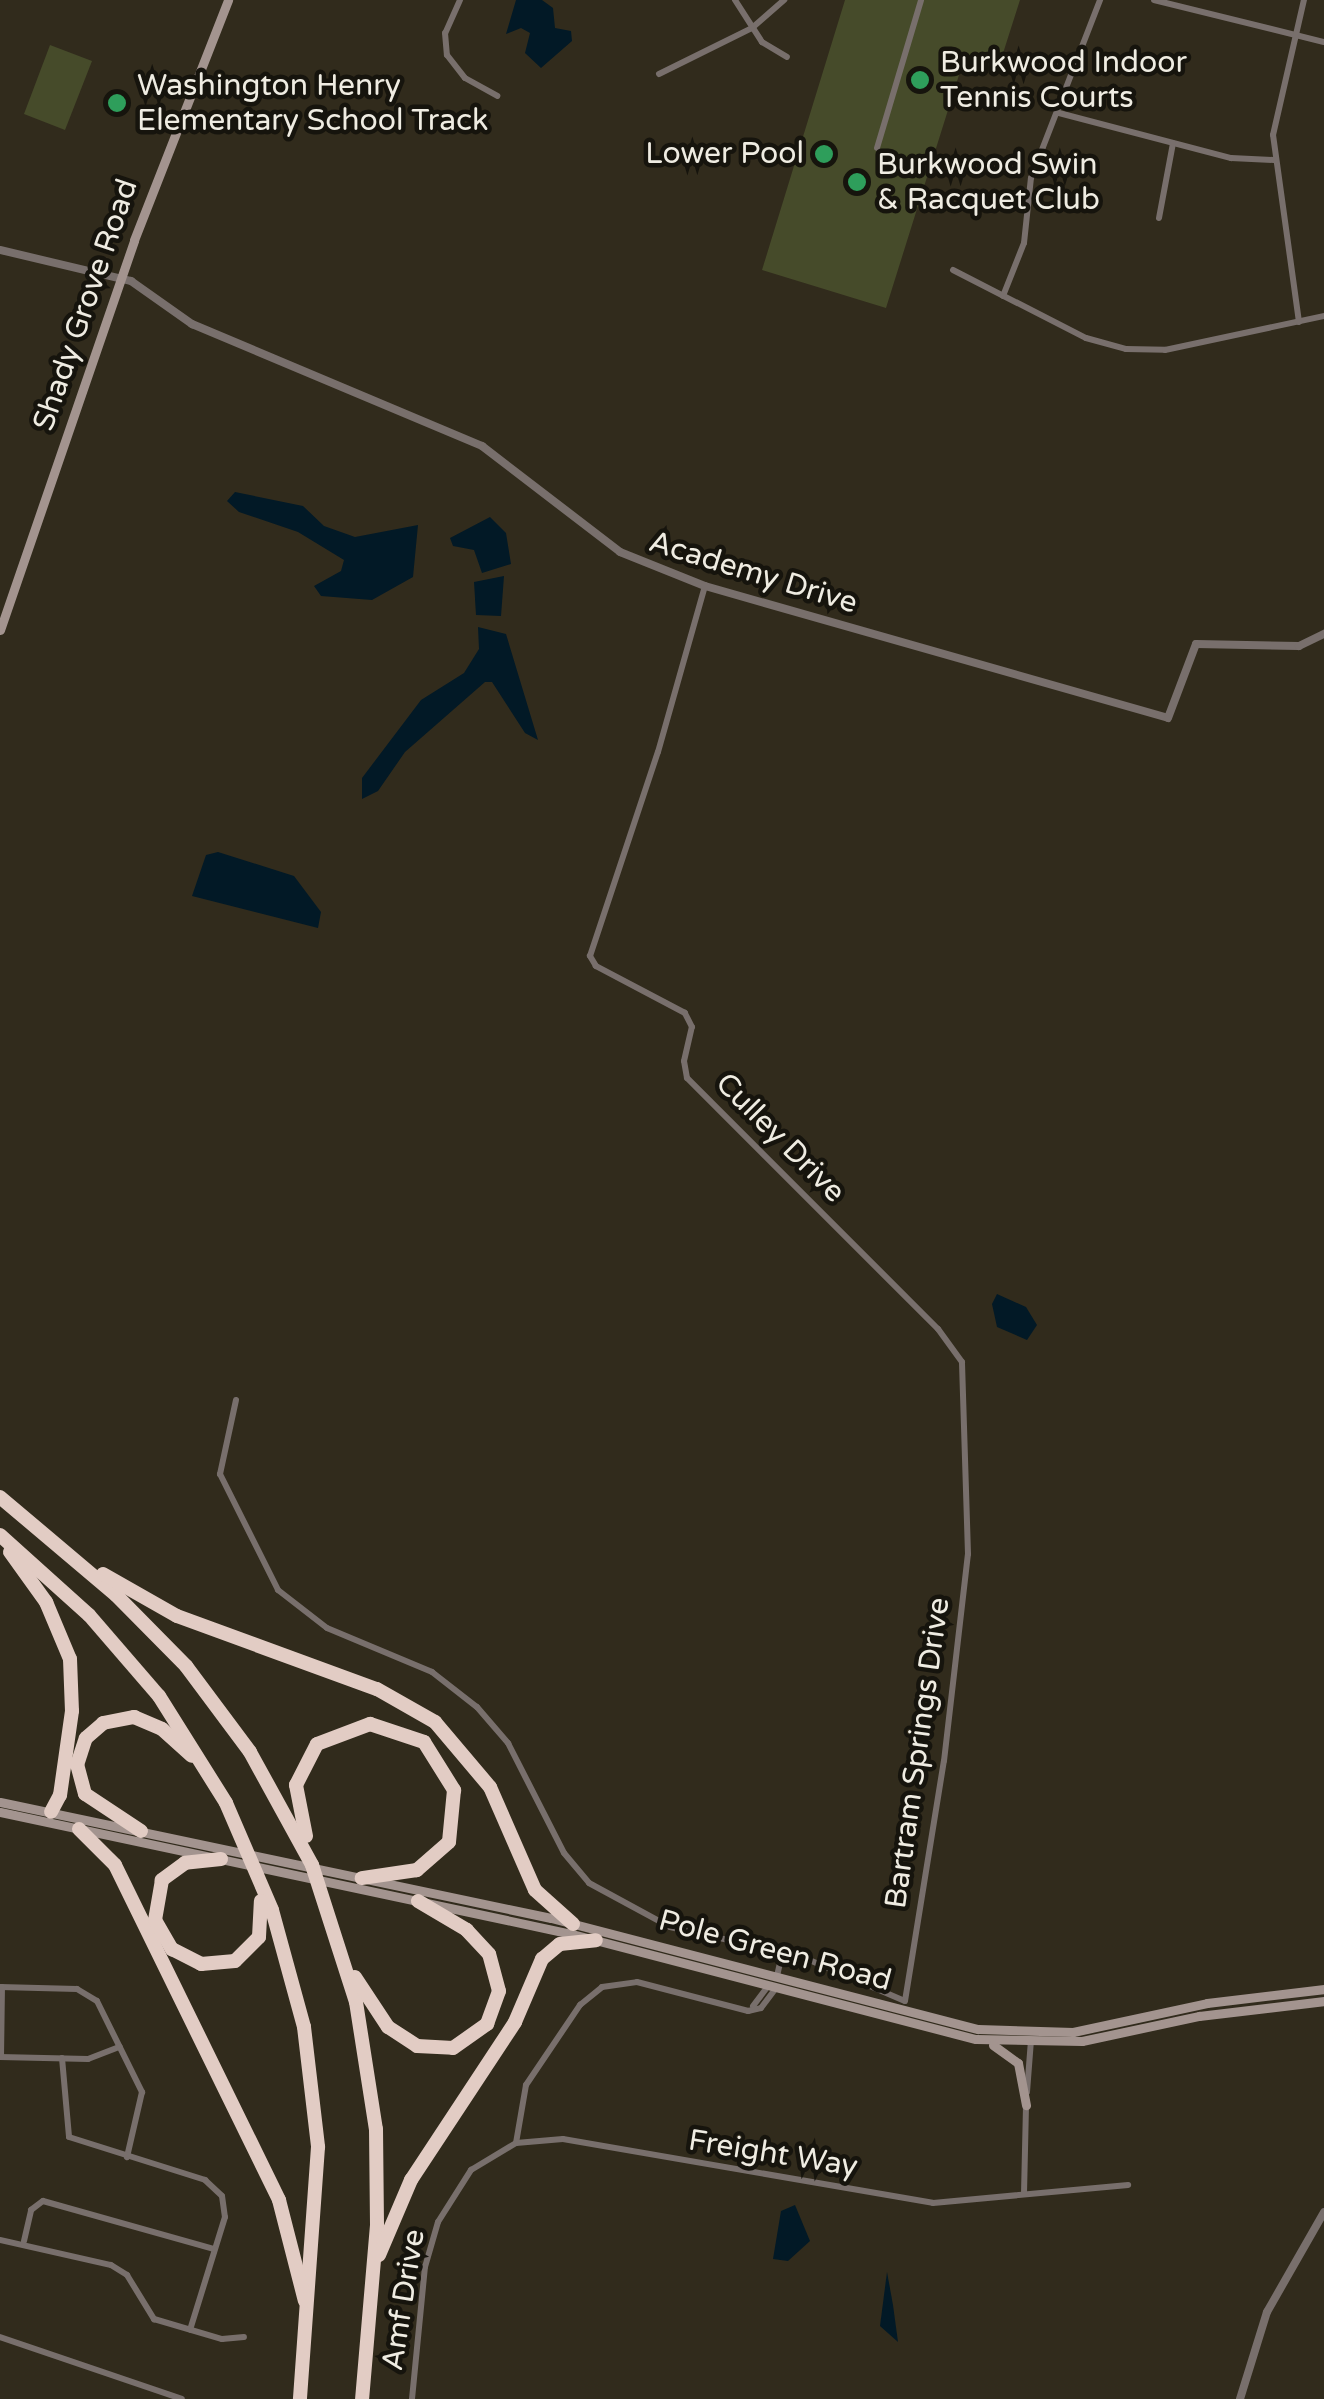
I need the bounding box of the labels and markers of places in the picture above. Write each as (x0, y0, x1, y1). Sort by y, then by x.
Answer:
place label: Burkwood Indoor Tennis Courts (940, 45, 1187, 116)
place label: Washington Henry Elementary School Track (137, 68, 488, 138)
marker: Burkwood Indoor Tennis Courts (909, 69, 931, 91)
marker: Washington Henry Elementary School Track (106, 92, 128, 114)
place label: Lower Pool (645, 136, 804, 172)
marker: Lower Pool (813, 143, 835, 165)
place label: Burkwood Swin & Racquet Club (877, 147, 1100, 218)
marker: Burkwood Swin & Racquet Club (846, 171, 868, 193)

